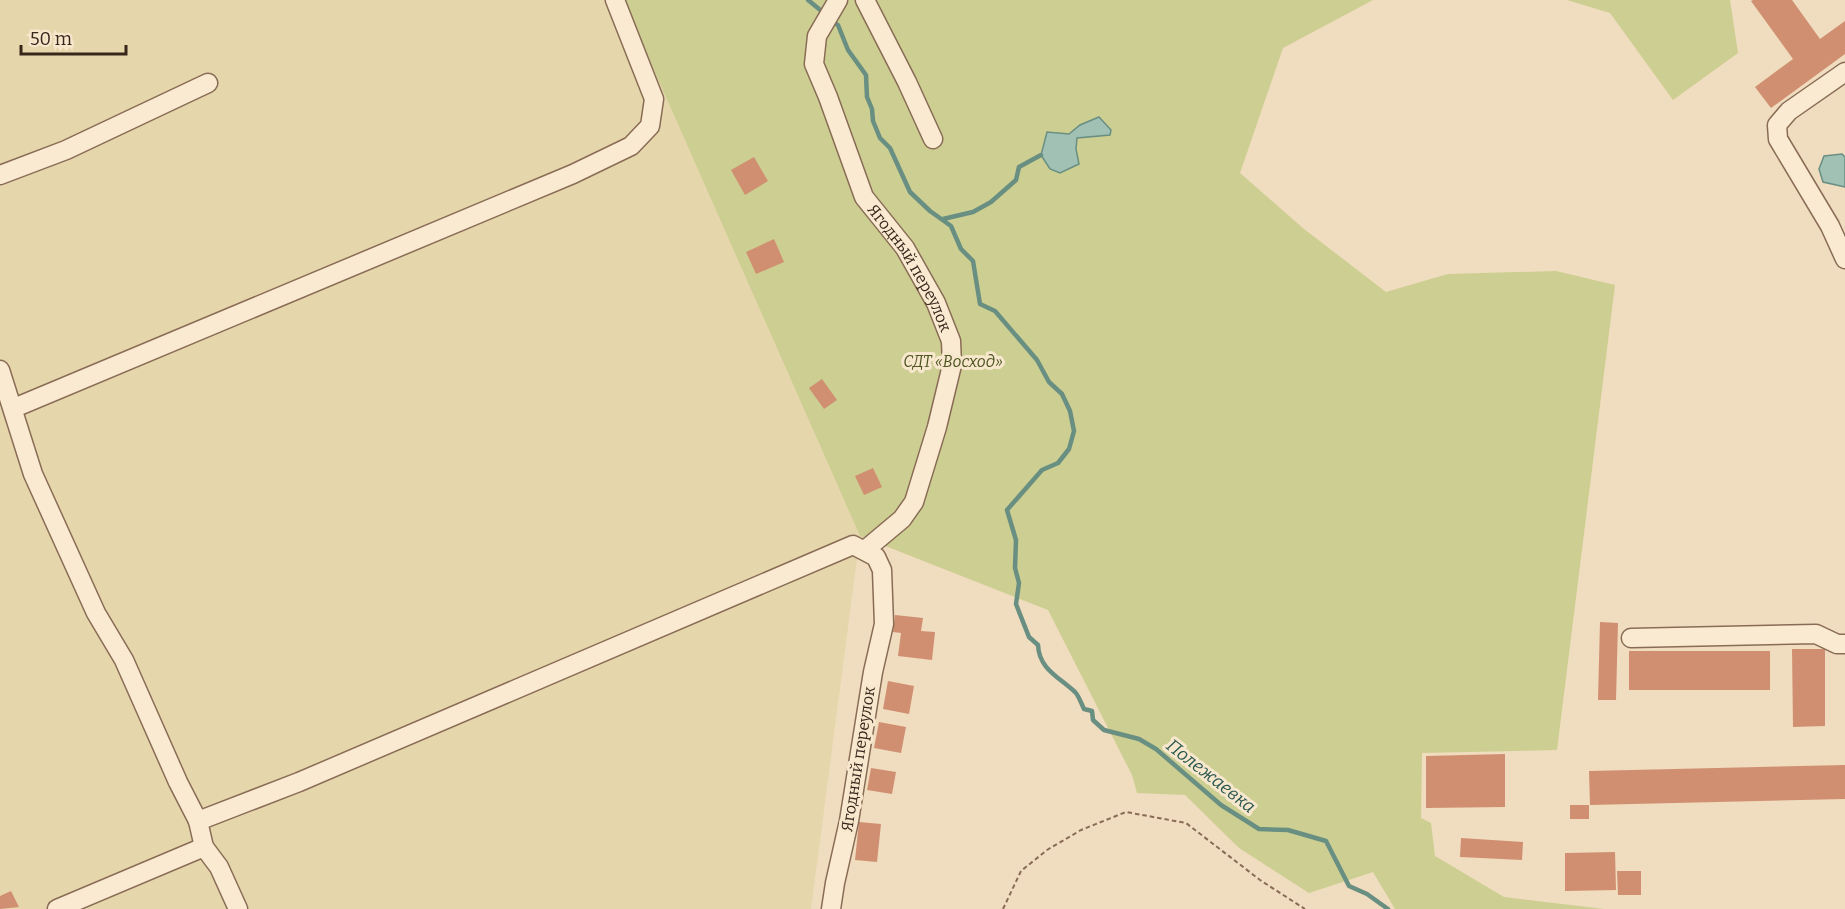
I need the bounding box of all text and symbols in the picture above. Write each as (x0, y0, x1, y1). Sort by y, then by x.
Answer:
scale bar (21, 18, 126, 56)
text: 50 m (30, 28, 72, 50)
street label: Ягодный переулок (864, 200, 956, 335)
park label: СДТ «Восход» (903, 352, 1003, 371)
street label: Ягодный переулок (837, 685, 879, 833)
water label: Полежаевка (1162, 734, 1260, 818)

